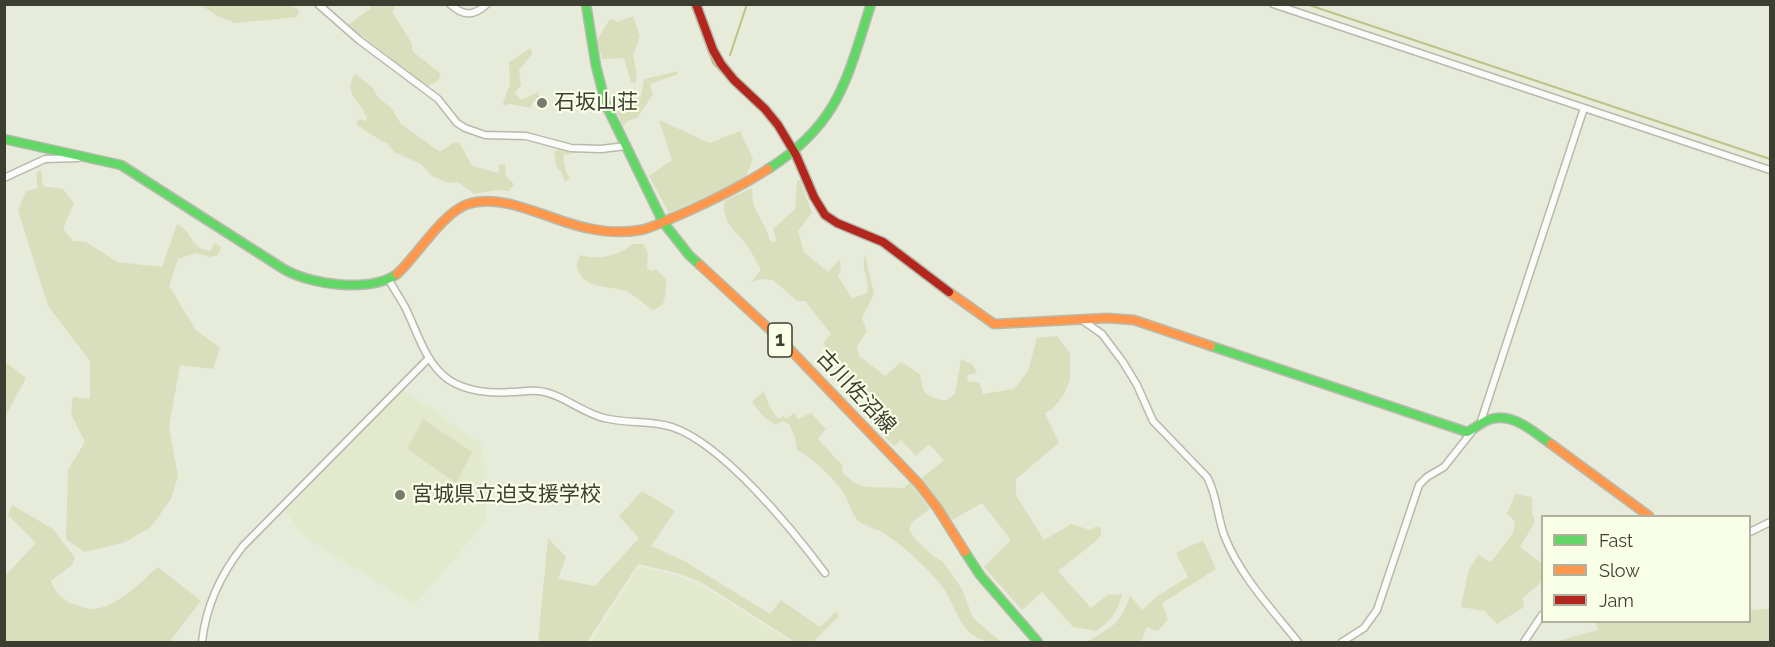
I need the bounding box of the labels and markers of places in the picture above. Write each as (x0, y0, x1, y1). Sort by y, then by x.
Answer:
place label: 石坂山荘 (554, 90, 638, 116)
marker: 石坂山荘 (535, 96, 549, 110)
place label: 宮城県立迫支援学校 (412, 482, 601, 508)
marker: 宮城県立迫支援学校 (393, 488, 407, 502)

